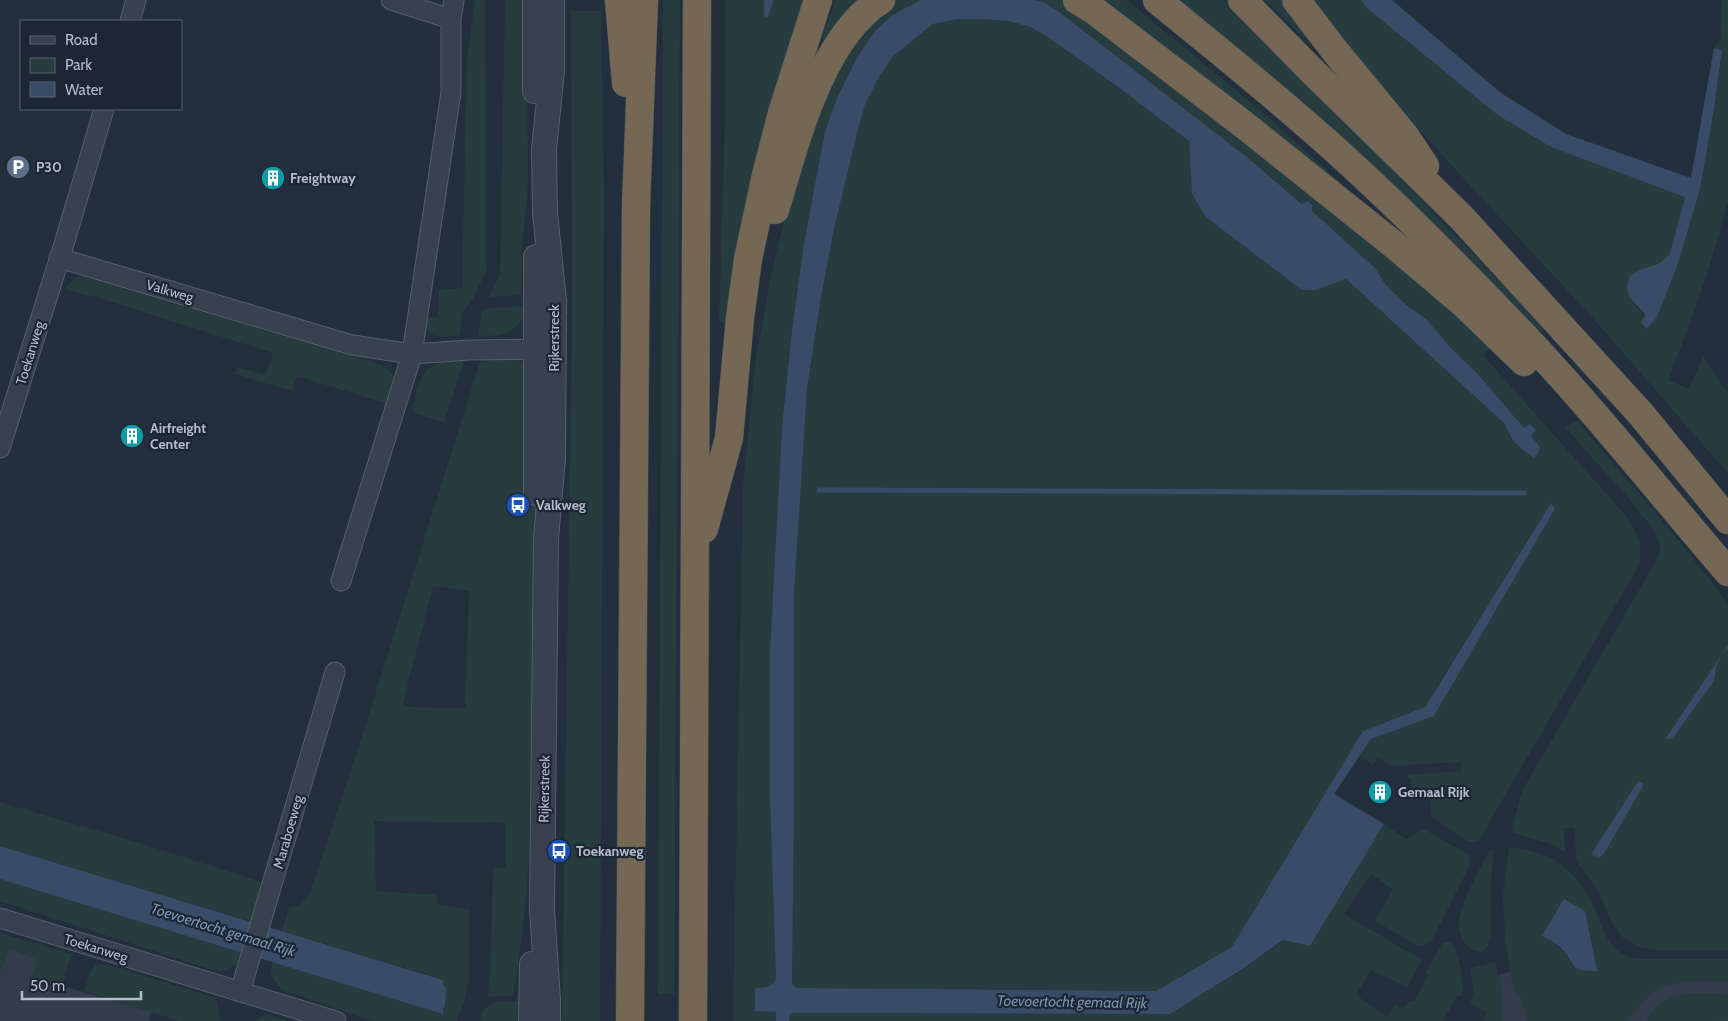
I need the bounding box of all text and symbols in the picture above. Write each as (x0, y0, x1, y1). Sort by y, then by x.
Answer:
legend (20, 20, 182, 110)
text: Road (65, 31, 98, 49)
text: Park (65, 56, 92, 74)
text: Water (65, 81, 103, 99)
parking icon: P30 (5, 154, 31, 180)
place label: P30 (36, 158, 62, 176)
building icon: Freightway (260, 165, 286, 191)
place label: Freightway (290, 169, 356, 187)
street label: Valkweg (144, 276, 197, 307)
street label: Rijkerstreek (545, 304, 563, 372)
street label: Toekanweg (12, 318, 49, 387)
place label: Airfreight Center (150, 419, 206, 453)
building icon: Airfreight Center (119, 423, 145, 449)
bus stop icon: Valkweg (505, 492, 531, 518)
place label: Valkweg (536, 496, 586, 514)
street label: Rijkerstreek (534, 755, 554, 823)
building icon: Gemaal Rijk (1367, 779, 1393, 805)
place label: Gemaal Rijk (1398, 783, 1470, 801)
street label: Maraboeweg (269, 792, 307, 871)
bus stop icon: Toekanweg (546, 838, 572, 864)
place label: Toekanweg (576, 842, 644, 860)
water label: Toevoertocht gemaal Rijk (149, 899, 298, 961)
street label: Toekanweg (62, 930, 131, 967)
scale bar (22, 968, 141, 1000)
text: 50 m (30, 977, 65, 995)
water label: Toevoertocht gemaal Rijk (997, 992, 1148, 1012)

